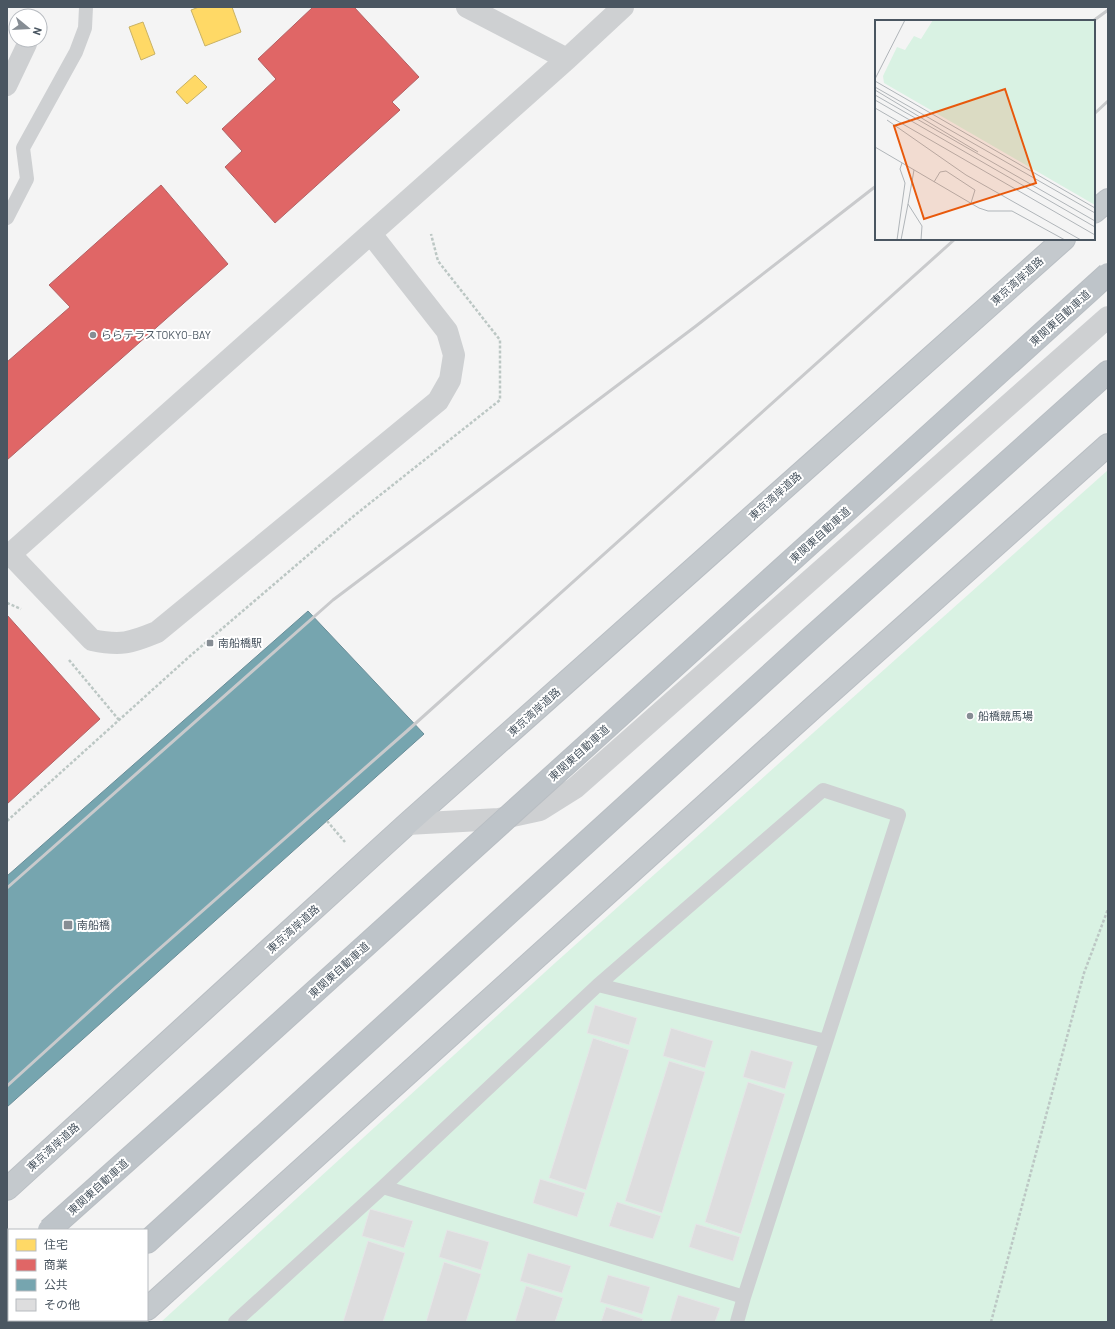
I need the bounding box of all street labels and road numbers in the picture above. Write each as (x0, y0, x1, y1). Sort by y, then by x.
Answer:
street label: 東京湾岸道路 (988, 254, 1046, 308)
street label: 東関東自動車道 (1027, 287, 1093, 348)
street label: 東京湾岸道路 (746, 469, 804, 523)
street label: 東関東自動車道 (787, 504, 853, 565)
street label: 東京湾岸道路 (505, 685, 563, 739)
street label: 東関東自動車道 (546, 722, 612, 783)
street label: 東京湾岸道路 (264, 902, 322, 956)
street label: 東関東自動車道 (306, 939, 372, 1000)
street label: 東京湾岸道路 (24, 1120, 82, 1174)
street label: 東関東自動車道 (65, 1156, 131, 1217)

